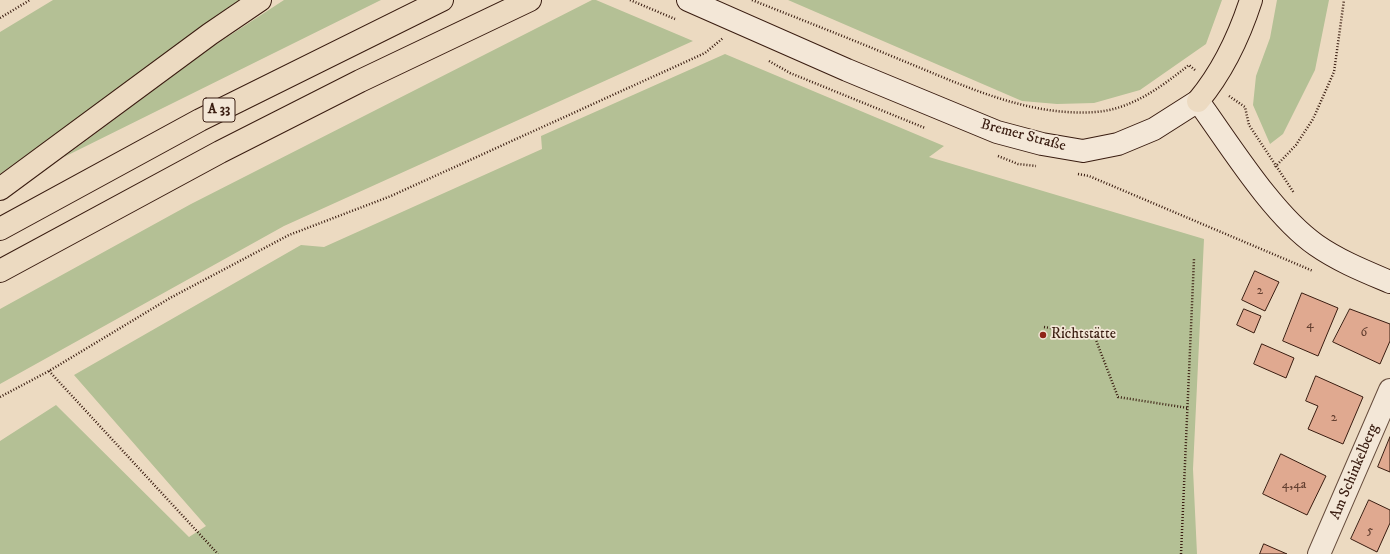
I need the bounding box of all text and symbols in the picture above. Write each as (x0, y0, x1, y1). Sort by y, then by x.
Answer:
road number: A 33 (203, 98, 235, 122)
street label: Bremer Straße (978, 116, 1068, 156)
house number: 2 (1257, 283, 1263, 299)
house number: 4 (1306, 317, 1314, 333)
house number: 6 (1361, 325, 1367, 341)
place label: Richtstätte (1051, 326, 1116, 344)
marker: Richtstätte (1038, 330, 1048, 340)
house number: 2 (1331, 410, 1337, 426)
street label: Am Schinkelberg (1327, 422, 1383, 522)
house number: 4,4a (1282, 477, 1306, 493)
house number: 5 (1367, 523, 1373, 539)

